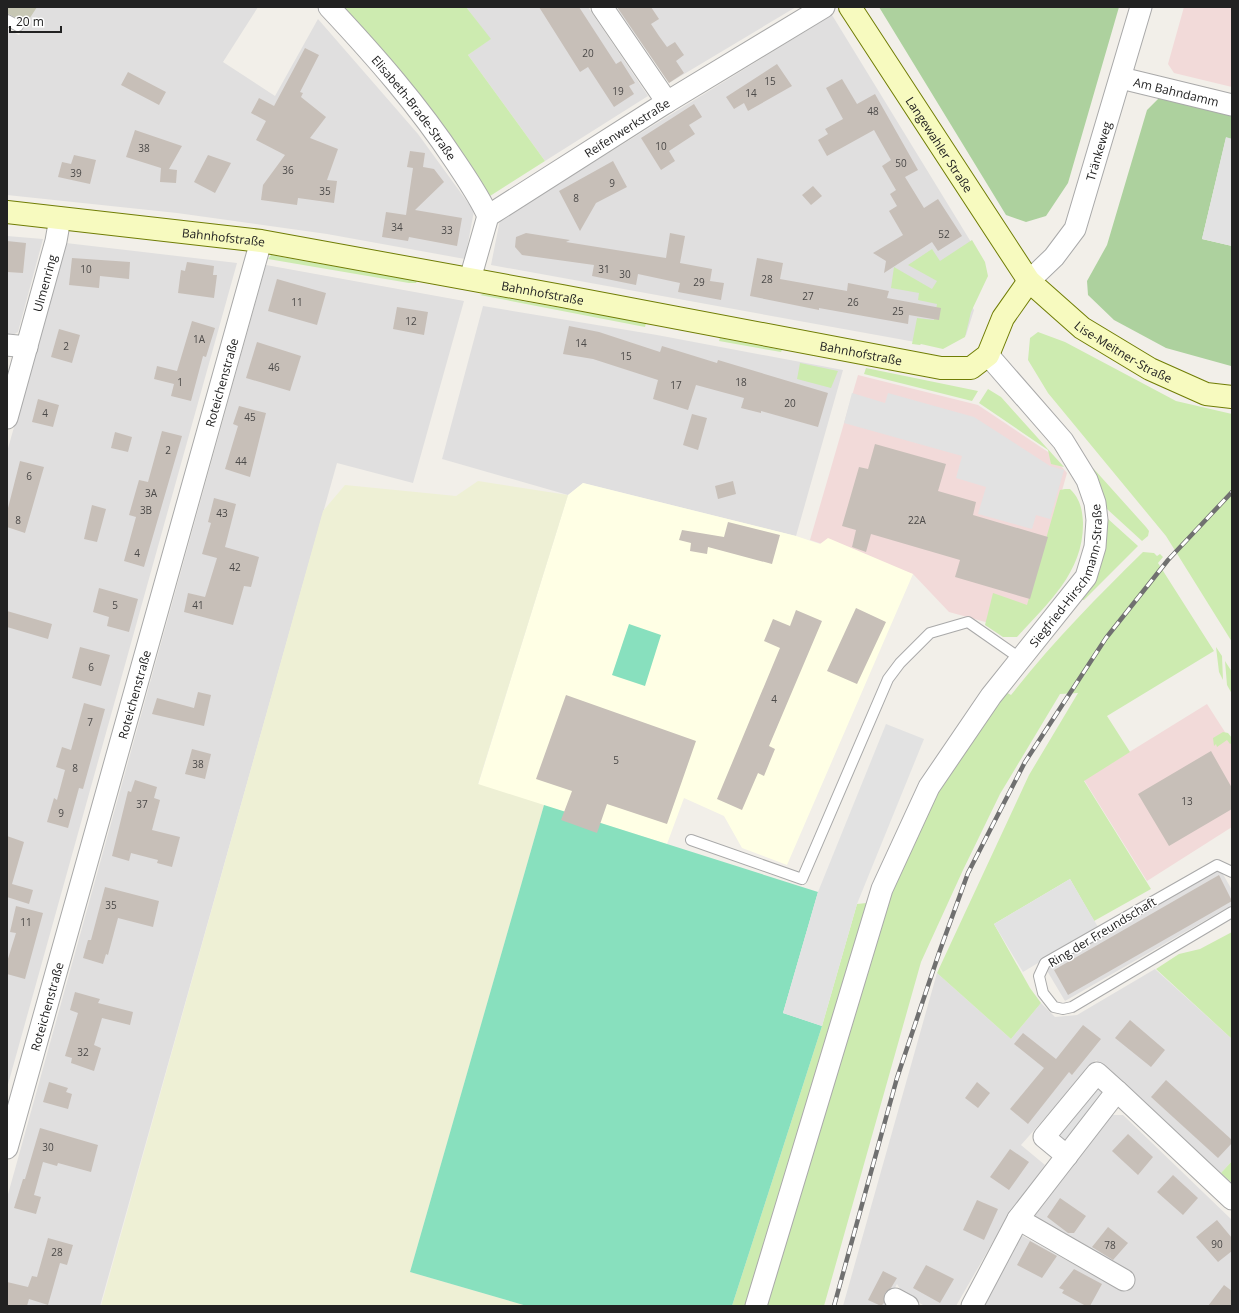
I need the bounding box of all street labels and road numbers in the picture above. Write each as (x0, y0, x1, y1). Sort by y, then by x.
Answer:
street label: Elisabeth-Brade-Straße (368, 51, 461, 164)
street label: Am Bahndamm (1132, 73, 1221, 110)
street label: Langewahler Straße (902, 93, 977, 196)
street label: Reifenwerkstraße (581, 94, 673, 161)
street label: Tränkeweg (1081, 119, 1115, 183)
street label: Bahnhofstraße (181, 224, 267, 250)
street label: Ulmenring (28, 252, 61, 314)
street label: Bahnhofstraße (500, 277, 586, 309)
street label: Lise-Meitner-Straße (1071, 317, 1175, 386)
street label: Roteichenstraße (201, 336, 242, 429)
street label: Bahnhofstraße (818, 337, 904, 369)
street label: Siegfried-Hirschmann-Straße (1025, 503, 1106, 650)
street label: Roteichenstraße (113, 648, 155, 741)
street label: Ring der Freundschaft (1045, 893, 1159, 971)
street label: Roteichenstraße (26, 960, 67, 1053)

